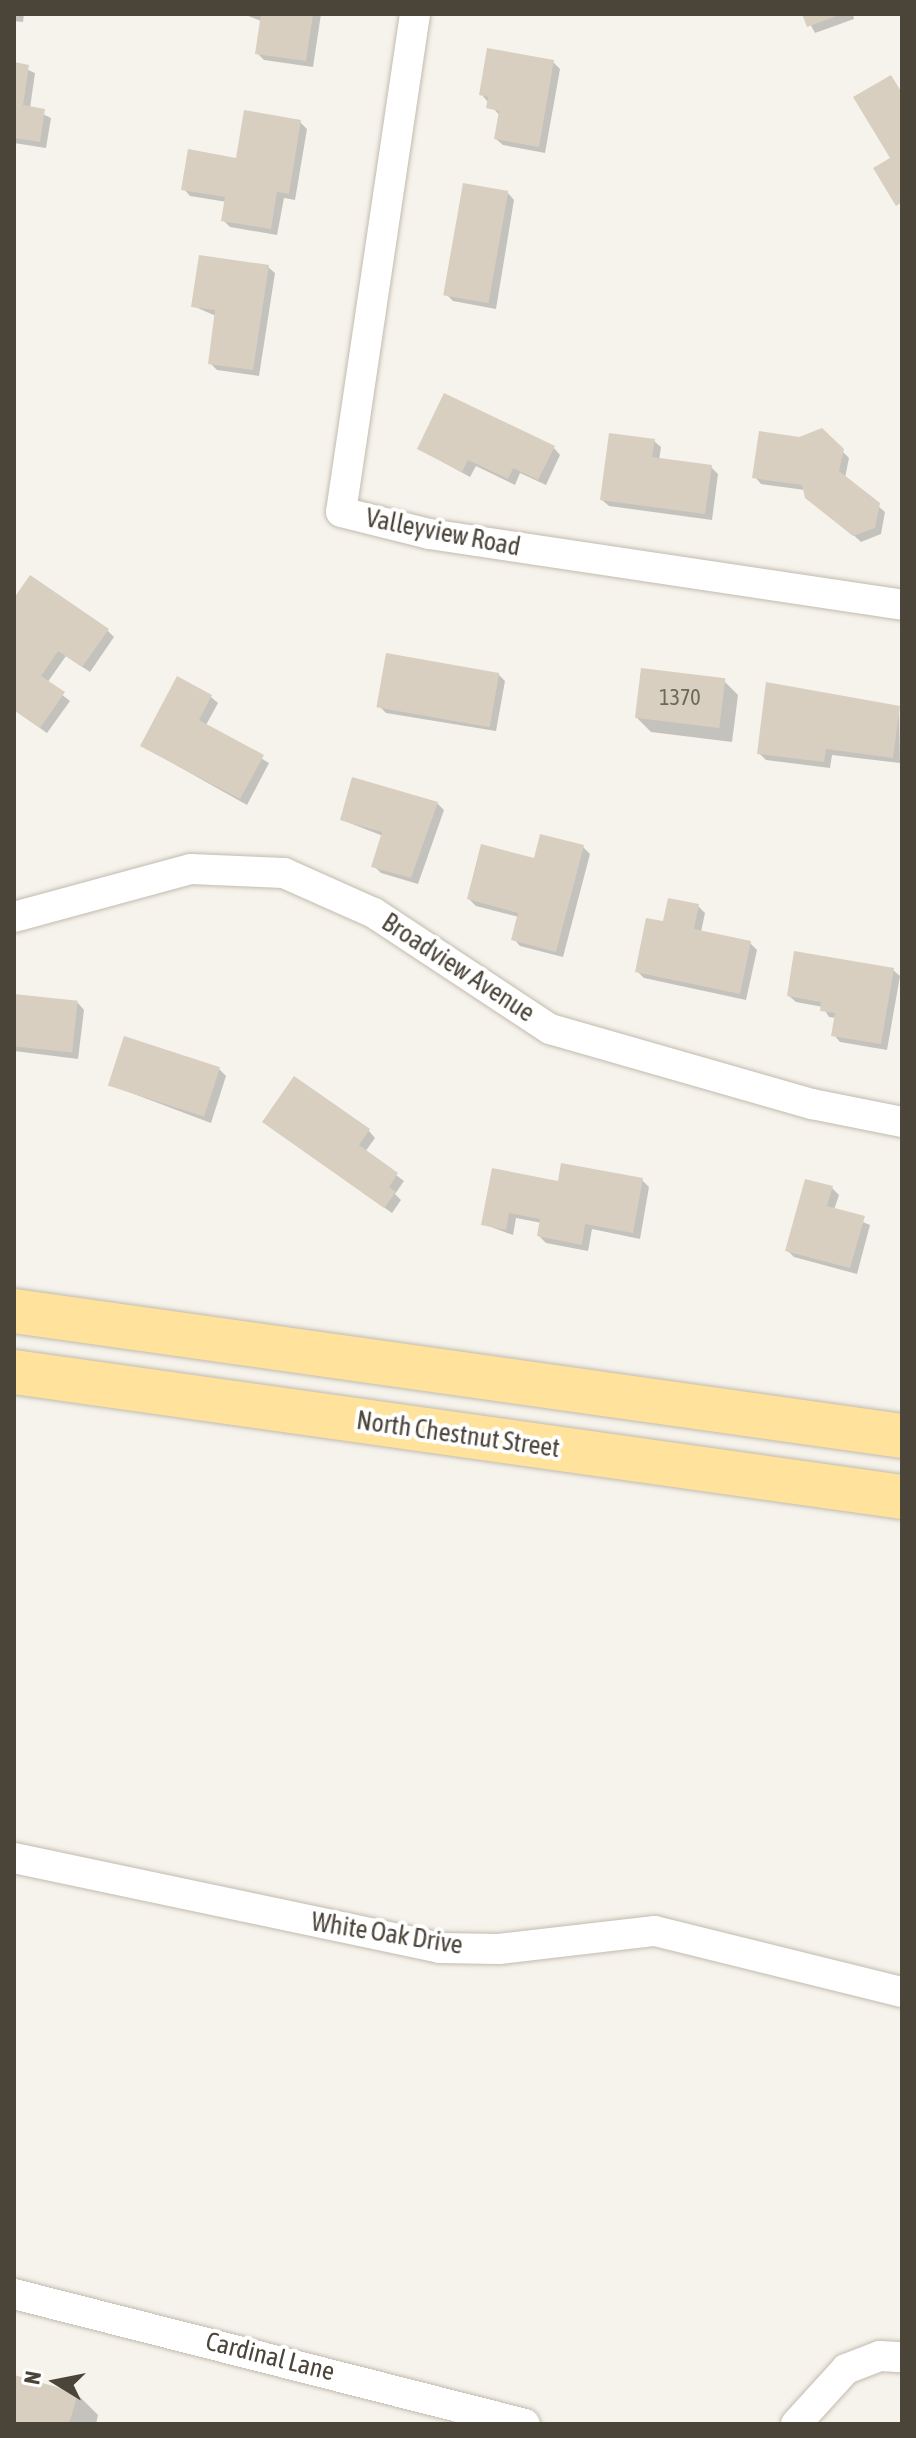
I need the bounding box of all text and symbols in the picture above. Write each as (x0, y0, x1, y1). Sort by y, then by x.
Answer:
street label: Valleyview Road (363, 503, 523, 563)
house number: 1370 (659, 685, 701, 711)
street label: Broadview Avenue (376, 907, 540, 1029)
street label: North Chestnut Street (354, 1405, 562, 1465)
street label: White Oak Drive (309, 1907, 465, 1961)
street label: Cardinal Lane (202, 2326, 338, 2388)
north arrow (16, 2342, 96, 2422)
text: N (18, 2369, 46, 2386)

